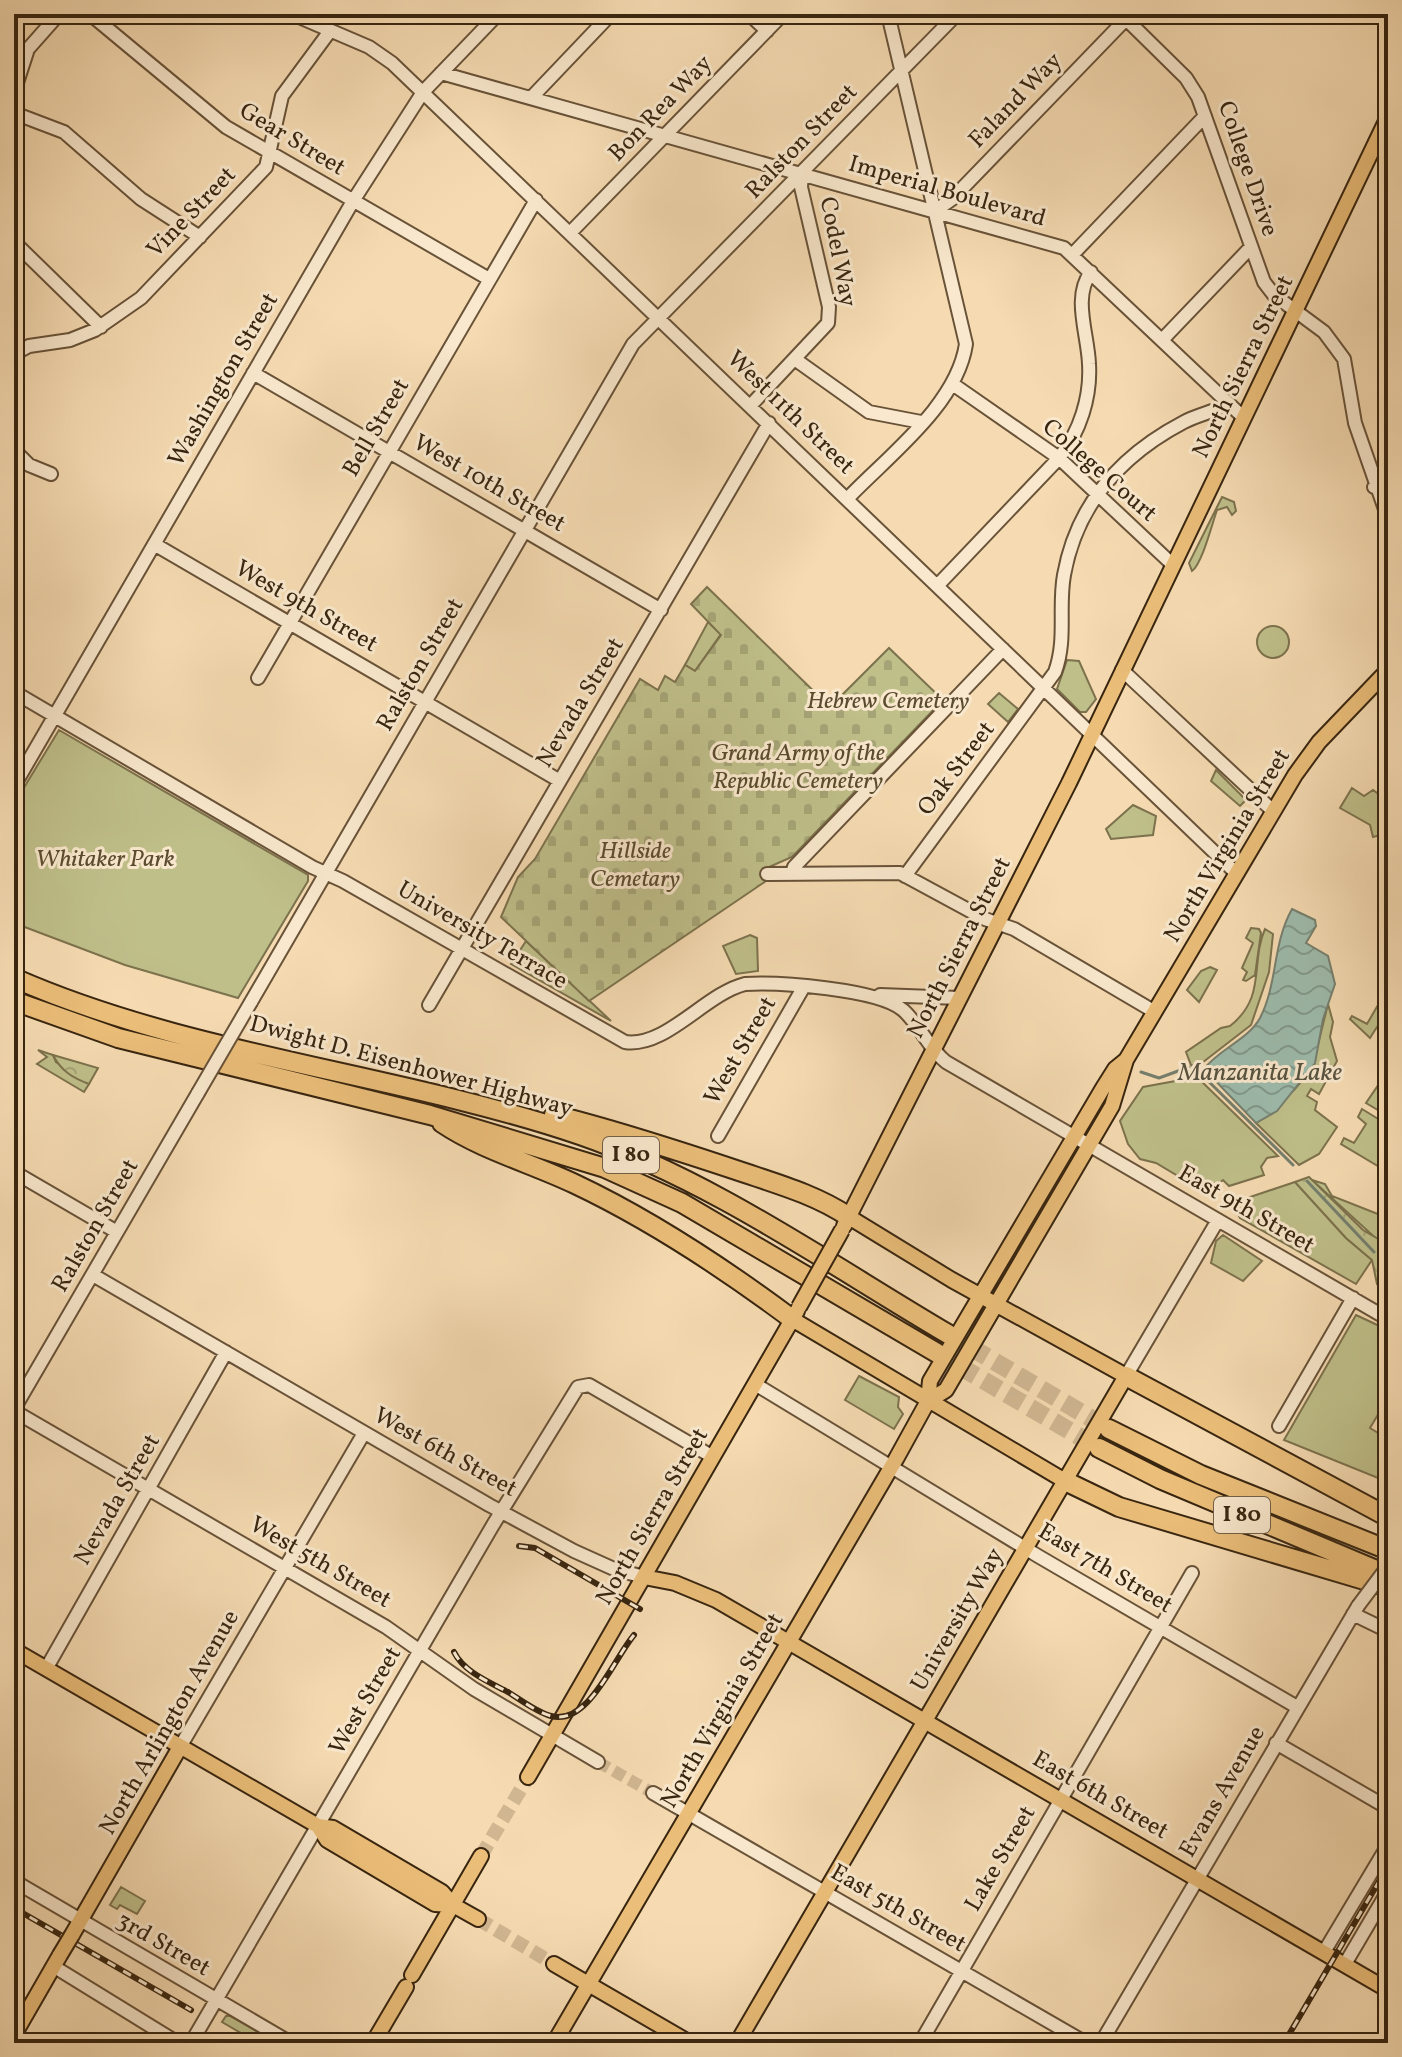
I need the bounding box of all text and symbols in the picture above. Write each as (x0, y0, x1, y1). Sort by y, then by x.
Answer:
street label: Faland Way (961, 45, 1071, 157)
street label: Bon Rea Way (601, 48, 721, 170)
street label: Ralston Street (738, 77, 866, 207)
street label: Gear Street (232, 95, 352, 185)
street label: College Drive (1208, 97, 1286, 241)
street label: Imperial Boulevard (844, 148, 1050, 236)
street label: Vine Street (140, 160, 244, 266)
street label: Codel Way (810, 194, 864, 310)
street label: North Sierra Street (1185, 270, 1303, 464)
street label: Washington Street (160, 287, 288, 473)
street label: West 11th Street (718, 343, 862, 483)
street label: Bell Street (335, 373, 419, 483)
street label: College Court (1034, 411, 1164, 531)
street label: West 10th Street (406, 426, 572, 542)
street label: West 9th Street (228, 552, 384, 662)
street label: Ralston Street (369, 592, 473, 738)
street label: Nevada Street (529, 631, 633, 775)
park label: Hebrew Cemetery (807, 685, 969, 719)
street label: Oak Street (910, 715, 1004, 823)
park label: Grand Army of the Republic Cemetery (711, 737, 885, 799)
street label: North Virginia Street (1157, 743, 1299, 949)
park label: Hillside Cemetary (590, 835, 680, 897)
park label: Whitaker Park (35, 843, 175, 877)
street label: North Sierra Street (900, 851, 1020, 1045)
street label: University Terrace (390, 873, 574, 999)
street label: West Street (696, 991, 786, 1111)
street label: Dwight D. Eisenhower Highway (246, 1007, 576, 1127)
water label: Manzanita Lake (1177, 1055, 1343, 1091)
road number: I 80 (603, 1137, 659, 1173)
street label: Ralston Street (44, 1153, 148, 1299)
street label: East 9th Street (1171, 1157, 1321, 1263)
street label: West 6th Street (367, 1399, 523, 1507)
street label: North Sierra Street (588, 1422, 718, 1612)
street label: Nevada Street (67, 1428, 169, 1572)
road number: I 80 (1214, 1497, 1270, 1533)
street label: West 5th Street (243, 1509, 397, 1617)
street label: East 7th Street (1031, 1515, 1179, 1623)
street label: University Way (903, 1542, 1013, 1698)
street label: North Arlington Avenue (92, 1604, 248, 1842)
street label: North Virginia Street (653, 1607, 793, 1815)
street label: West Street (321, 1641, 411, 1761)
street label: Evans Avenue (1172, 1720, 1274, 1864)
street label: East 6th Street (1025, 1743, 1175, 1849)
street label: Lake Street (957, 1800, 1045, 1918)
street label: East 5th Street (824, 1856, 972, 1962)
street label: 3rd Street (110, 1904, 216, 1986)

